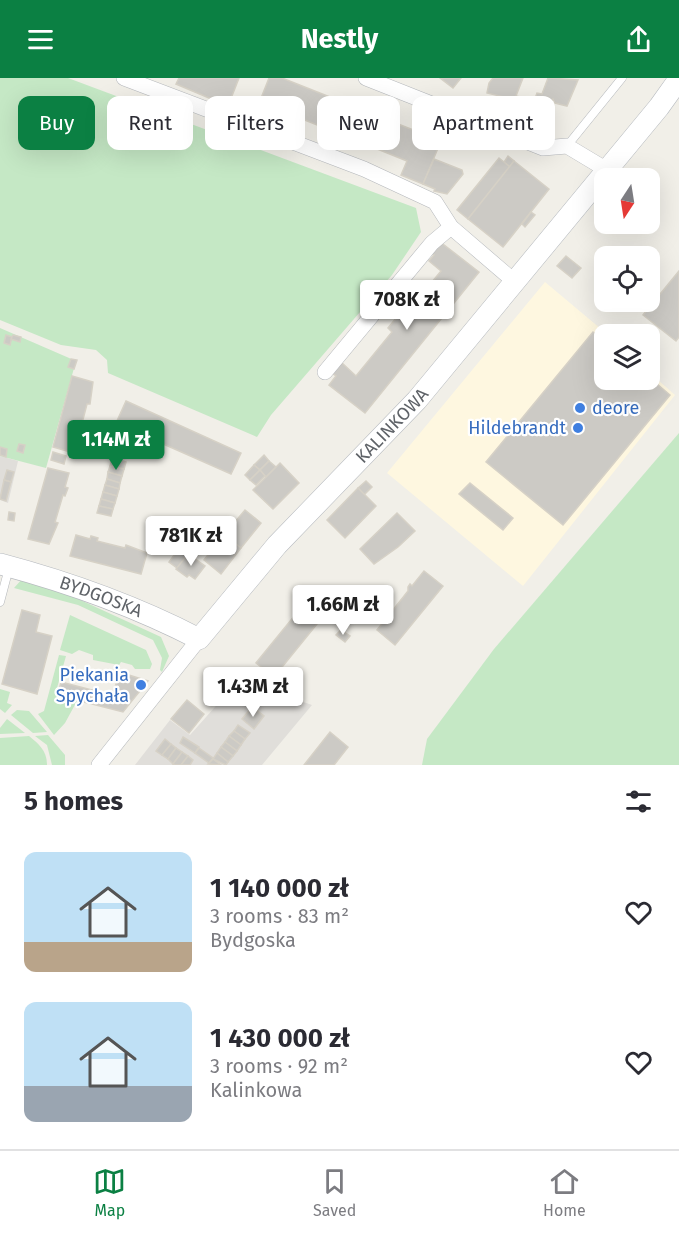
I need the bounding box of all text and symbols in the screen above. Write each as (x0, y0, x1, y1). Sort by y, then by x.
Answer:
icon: menu (24, 23, 57, 56)
text: Nestly (301, 23, 378, 55)
icon: share (622, 23, 655, 56)
chip: Buy (18, 96, 95, 150)
chip: Rent (107, 96, 193, 150)
chip: Filters (205, 96, 305, 150)
chip: New (317, 96, 400, 150)
chip: Apartment (412, 96, 555, 150)
north arrow (594, 168, 660, 234)
map controls (594, 168, 660, 390)
button: locate (594, 246, 660, 312)
pin: 708K zł (352, 280, 462, 331)
text: 708K zł (374, 287, 440, 311)
button: layers (594, 324, 660, 390)
street label: KALINKOWA (351, 383, 434, 468)
place label: deore (592, 397, 639, 419)
marker: deore (573, 401, 587, 415)
place label: Hildebrandt (468, 417, 566, 439)
pin: 1.14M zł (54, 420, 178, 471)
marker: Hildebrandt (571, 421, 585, 435)
text: 1.14M zł (81, 427, 151, 451)
pin: 781K zł (136, 516, 246, 567)
text: 781K zł (160, 523, 222, 547)
street label: BYDGOSKA (57, 571, 146, 622)
pin: 1.66M zł (281, 585, 405, 636)
text: 1.66M zł (307, 592, 379, 616)
place label: Piekania Spychała (56, 664, 129, 707)
pin: 1.43M zł (191, 667, 315, 718)
text: 1.43M zł (217, 674, 289, 698)
marker: Piekania Spychała (134, 678, 148, 692)
icon: filters (622, 785, 655, 818)
text: 5 homes (24, 786, 123, 817)
text: 1 140 000 zł (210, 873, 349, 904)
icon: home (72, 876, 144, 948)
icon: heart (622, 896, 655, 929)
text: 3 rooms · 83 m² (210, 904, 349, 928)
text: Bydgoska (210, 928, 296, 952)
text: 1 430 000 zł (210, 1023, 350, 1054)
icon: home (72, 1026, 144, 1098)
icon: heart (622, 1046, 655, 1079)
text: 3 rooms · 92 m² (210, 1054, 348, 1078)
text: Kalinkowa (210, 1078, 302, 1102)
tab: Map (93, 1165, 126, 1220)
tab: Saved (313, 1165, 356, 1220)
tab: Home (543, 1165, 586, 1220)

